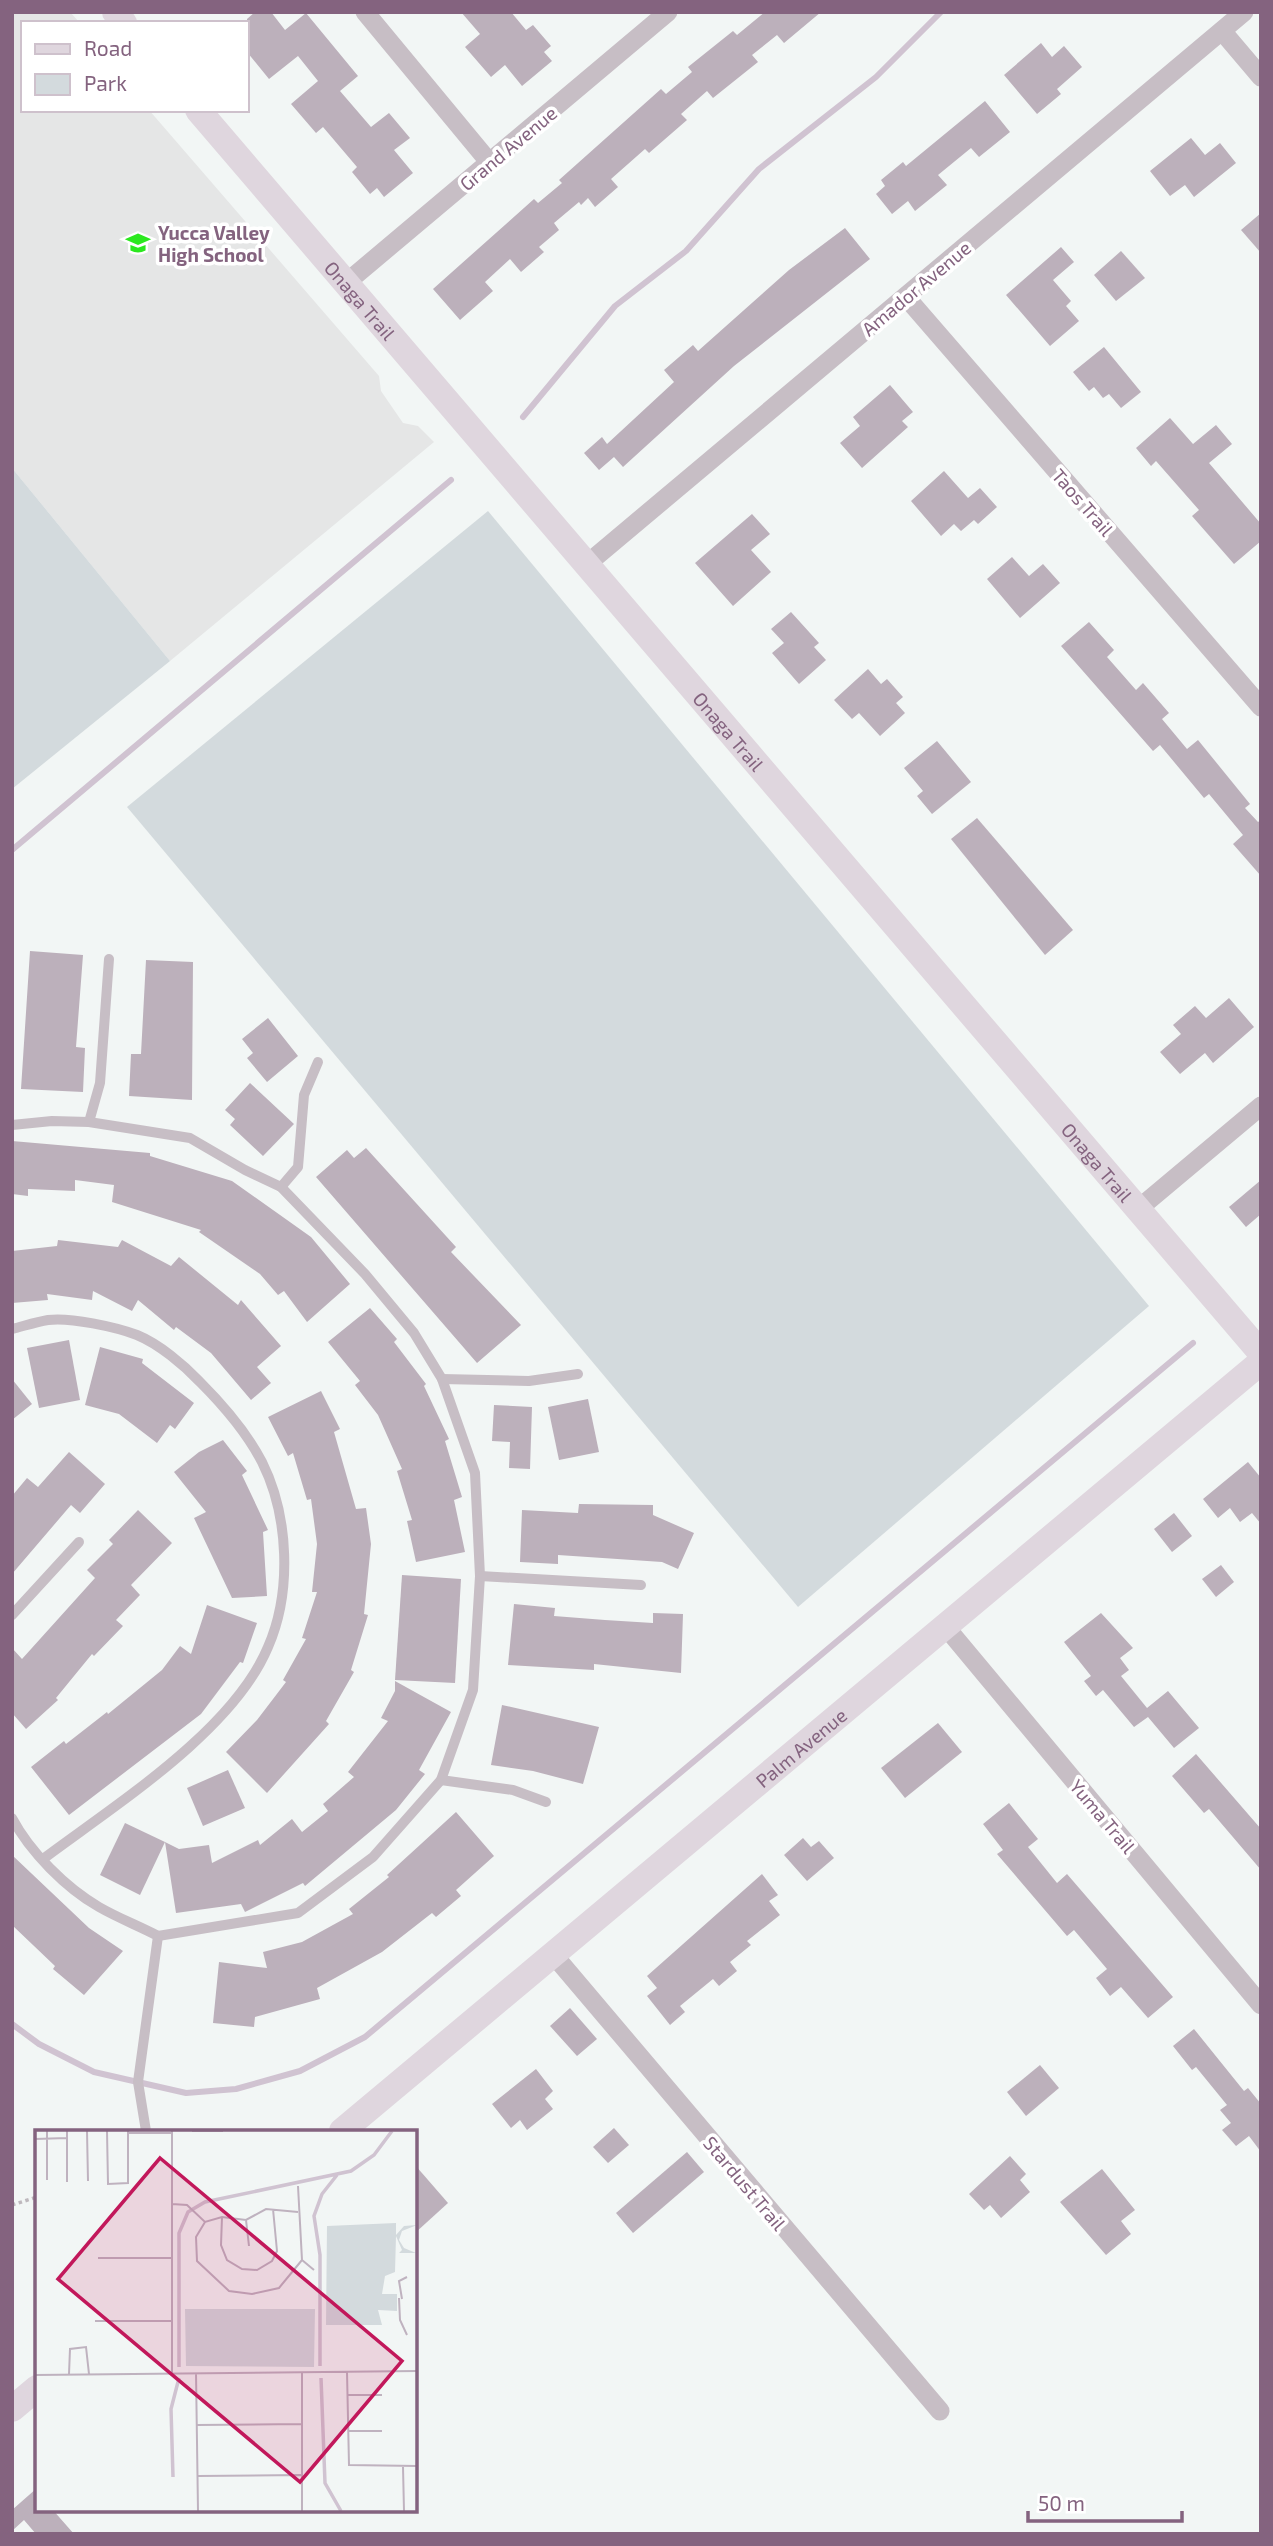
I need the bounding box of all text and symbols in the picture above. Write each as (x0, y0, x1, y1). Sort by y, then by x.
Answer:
legend (21, 21, 248, 112)
text: Road (84, 35, 132, 60)
text: Park (84, 70, 127, 95)
street label: Grand Avenue (455, 101, 561, 195)
place label: Yucca Valley High School (158, 221, 270, 266)
school or university icon: Yucca Valley High School (124, 229, 152, 257)
street label: Amador Avenue (857, 236, 975, 340)
street label: Onaga Trail (320, 256, 401, 344)
street label: Taos Trail (1048, 464, 1119, 541)
street label: Onaga Trail (689, 687, 769, 775)
street label: Onaga Trail (1057, 1118, 1138, 1206)
street label: Palm Avenue (751, 1703, 851, 1792)
street label: Yuma Trail (1066, 1774, 1141, 1858)
inset map (35, 2130, 416, 2511)
street label: Stardust Trail (699, 2131, 791, 2235)
scale bar (1028, 2480, 1182, 2524)
text: 50 m (1038, 2490, 1085, 2515)

